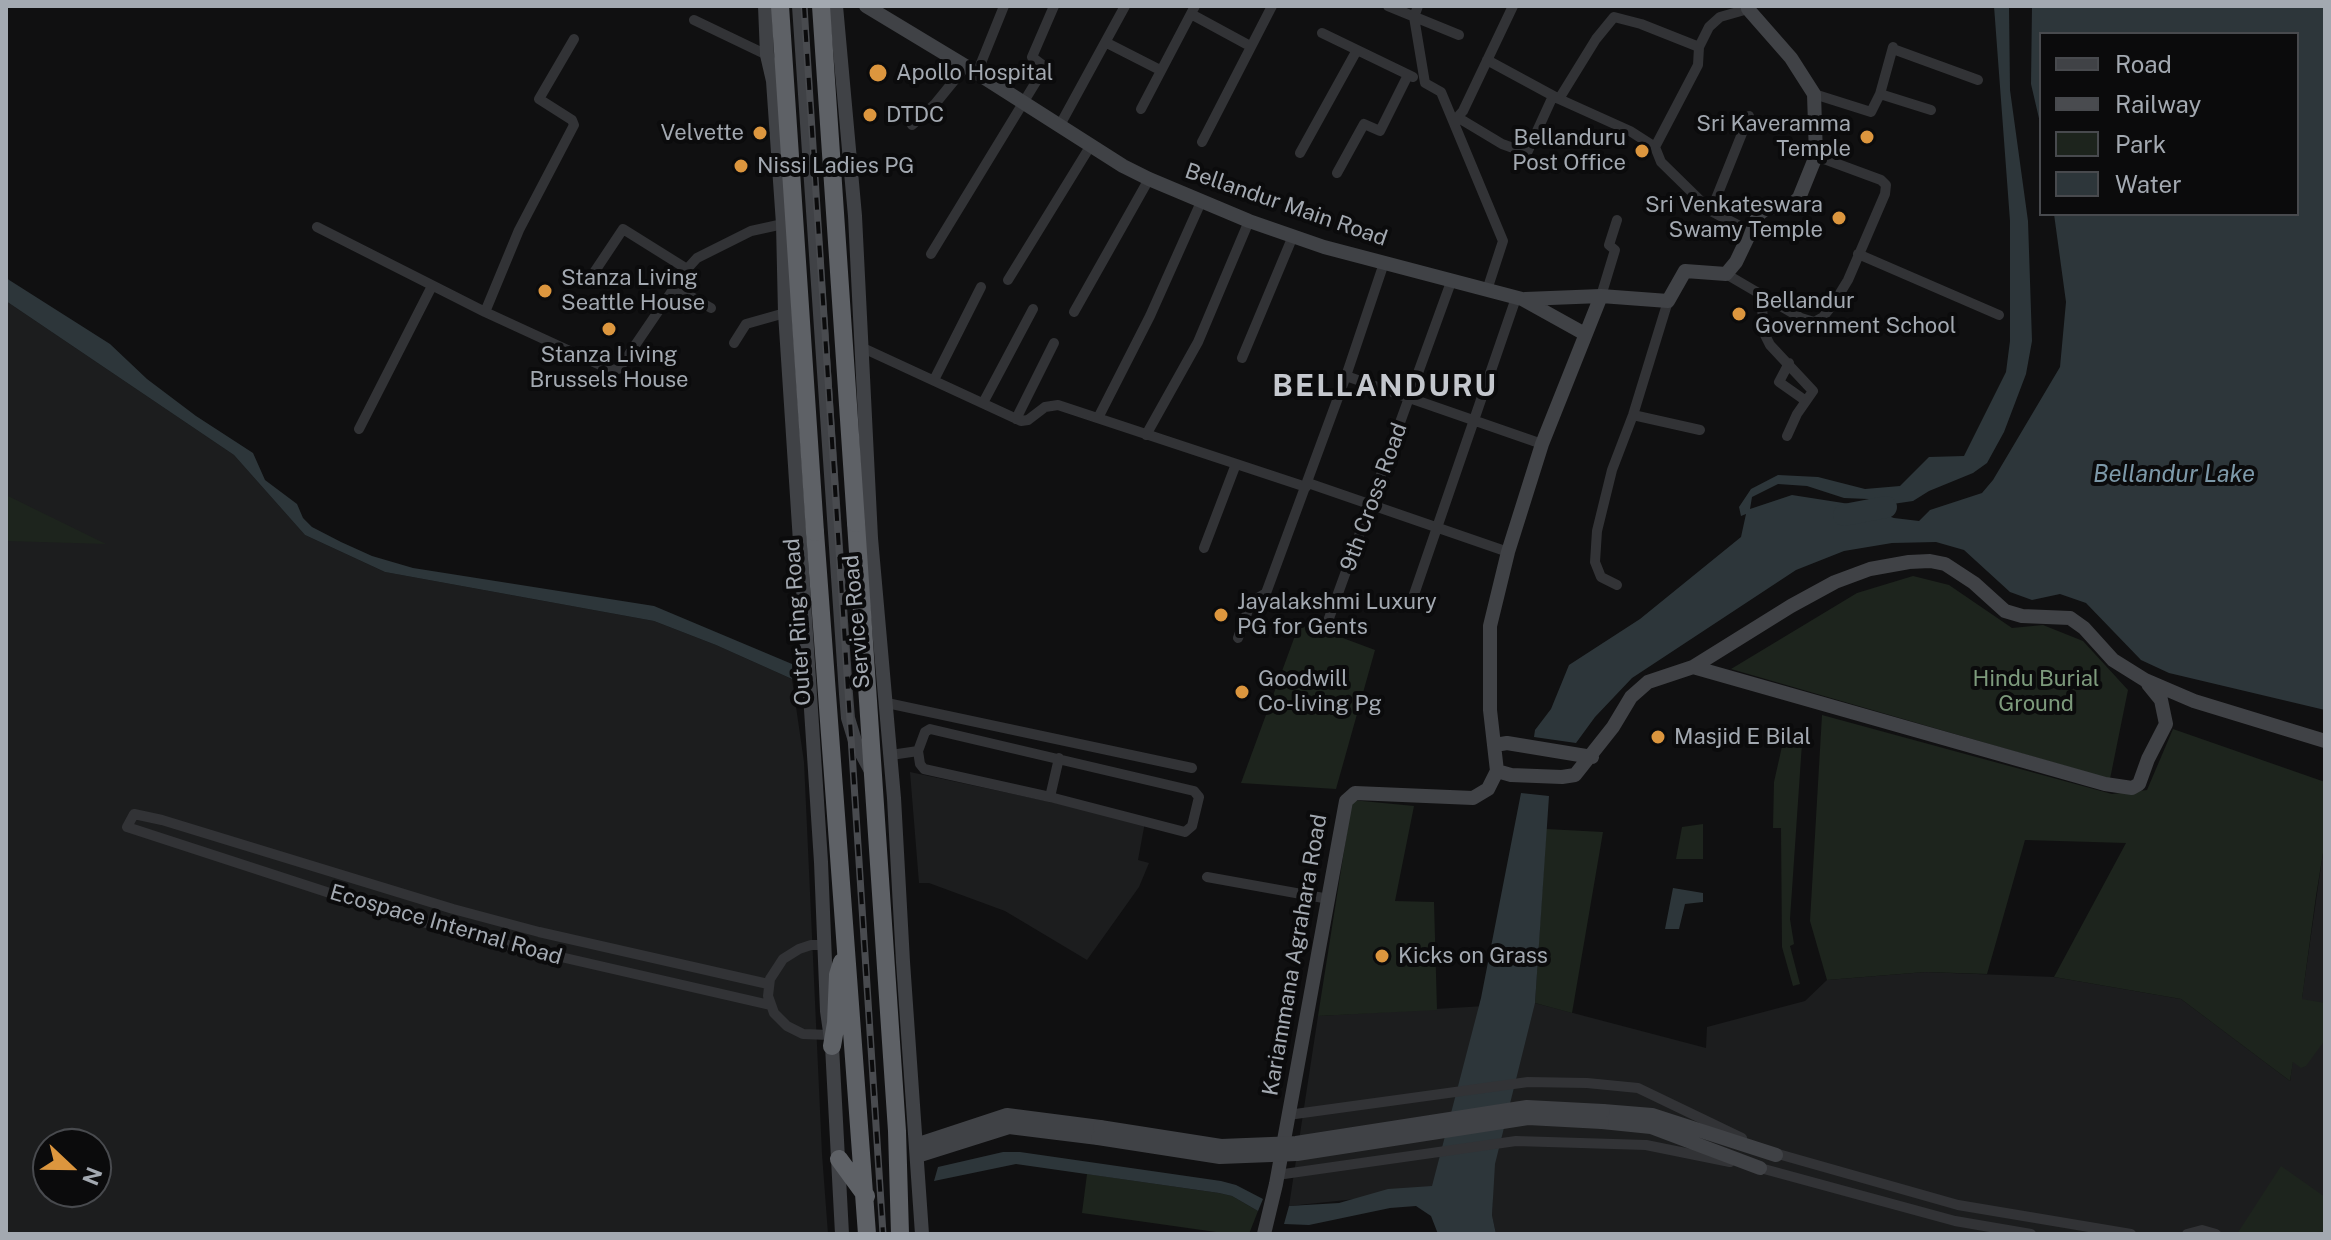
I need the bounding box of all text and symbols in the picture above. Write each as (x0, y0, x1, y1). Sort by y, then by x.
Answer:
legend (2039, 32, 2299, 216)
text: Road (2115, 50, 2172, 78)
place label: Apollo Hospital (896, 60, 1053, 86)
marker: Apollo Hospital (867, 62, 889, 84)
text: Railway (2115, 90, 2201, 118)
place label: DTDC (886, 102, 944, 128)
marker: DTDC (861, 106, 879, 124)
place label: Sri Kaveramma Temple (1696, 111, 1851, 162)
place label: Velvette (660, 120, 744, 146)
marker: Velvette (751, 124, 769, 142)
place label: Bellanduru Post Office (1512, 125, 1626, 176)
marker: Sri Kaveramma Temple (1858, 128, 1876, 146)
text: Park (2115, 130, 2166, 158)
marker: Bellanduru Post Office (1633, 142, 1651, 160)
place label: Nissi Ladies PG (757, 153, 914, 179)
marker: Nissi Ladies PG (732, 157, 750, 175)
street label: Bellandur Main Road (1181, 158, 1391, 252)
text: Water (2115, 170, 2182, 198)
place label: Sri Venkateswara Swamy Temple (1645, 192, 1823, 244)
marker: Sri Venkateswara Swamy Temple (1830, 209, 1848, 227)
place label: Stanza Living Seattle House (561, 265, 705, 316)
marker: Stanza Living Seattle House (536, 282, 554, 300)
place label: Bellandur Government School (1755, 288, 1956, 340)
marker: Bellandur Government School (1730, 305, 1748, 323)
marker: Stanza Living Brussels House (600, 320, 618, 338)
place label: Stanza Living Brussels House (529, 342, 689, 394)
district label: BELLANDURU (1272, 369, 1498, 405)
street label: 9th Cross Road (1335, 419, 1413, 575)
water label: Bellandur Lake (2093, 461, 2255, 489)
street label: Outer Ring Road (779, 537, 817, 707)
street label: Service Road (838, 554, 876, 690)
place label: Jayalakshmi Luxury PG for Gents (1237, 589, 1437, 640)
marker: Jayalakshmi Luxury PG for Gents (1212, 606, 1230, 624)
place label: Goodwill Co-living Pg (1258, 666, 1382, 718)
park label: Hindu Burial Ground (1973, 666, 2099, 718)
marker: Goodwill Co-living Pg (1233, 683, 1251, 701)
place label: Masjid E Bilal (1674, 724, 1811, 750)
marker: Masjid E Bilal (1649, 728, 1667, 746)
street label: Kariammana Agrahara Road (1257, 812, 1333, 1098)
street label: Ecospace Internal Road (327, 879, 565, 971)
place label: Kicks on Grass (1398, 943, 1548, 969)
marker: Kicks on Grass (1373, 947, 1391, 965)
north arrow (32, 1128, 112, 1208)
text: N (77, 1163, 108, 1189)

